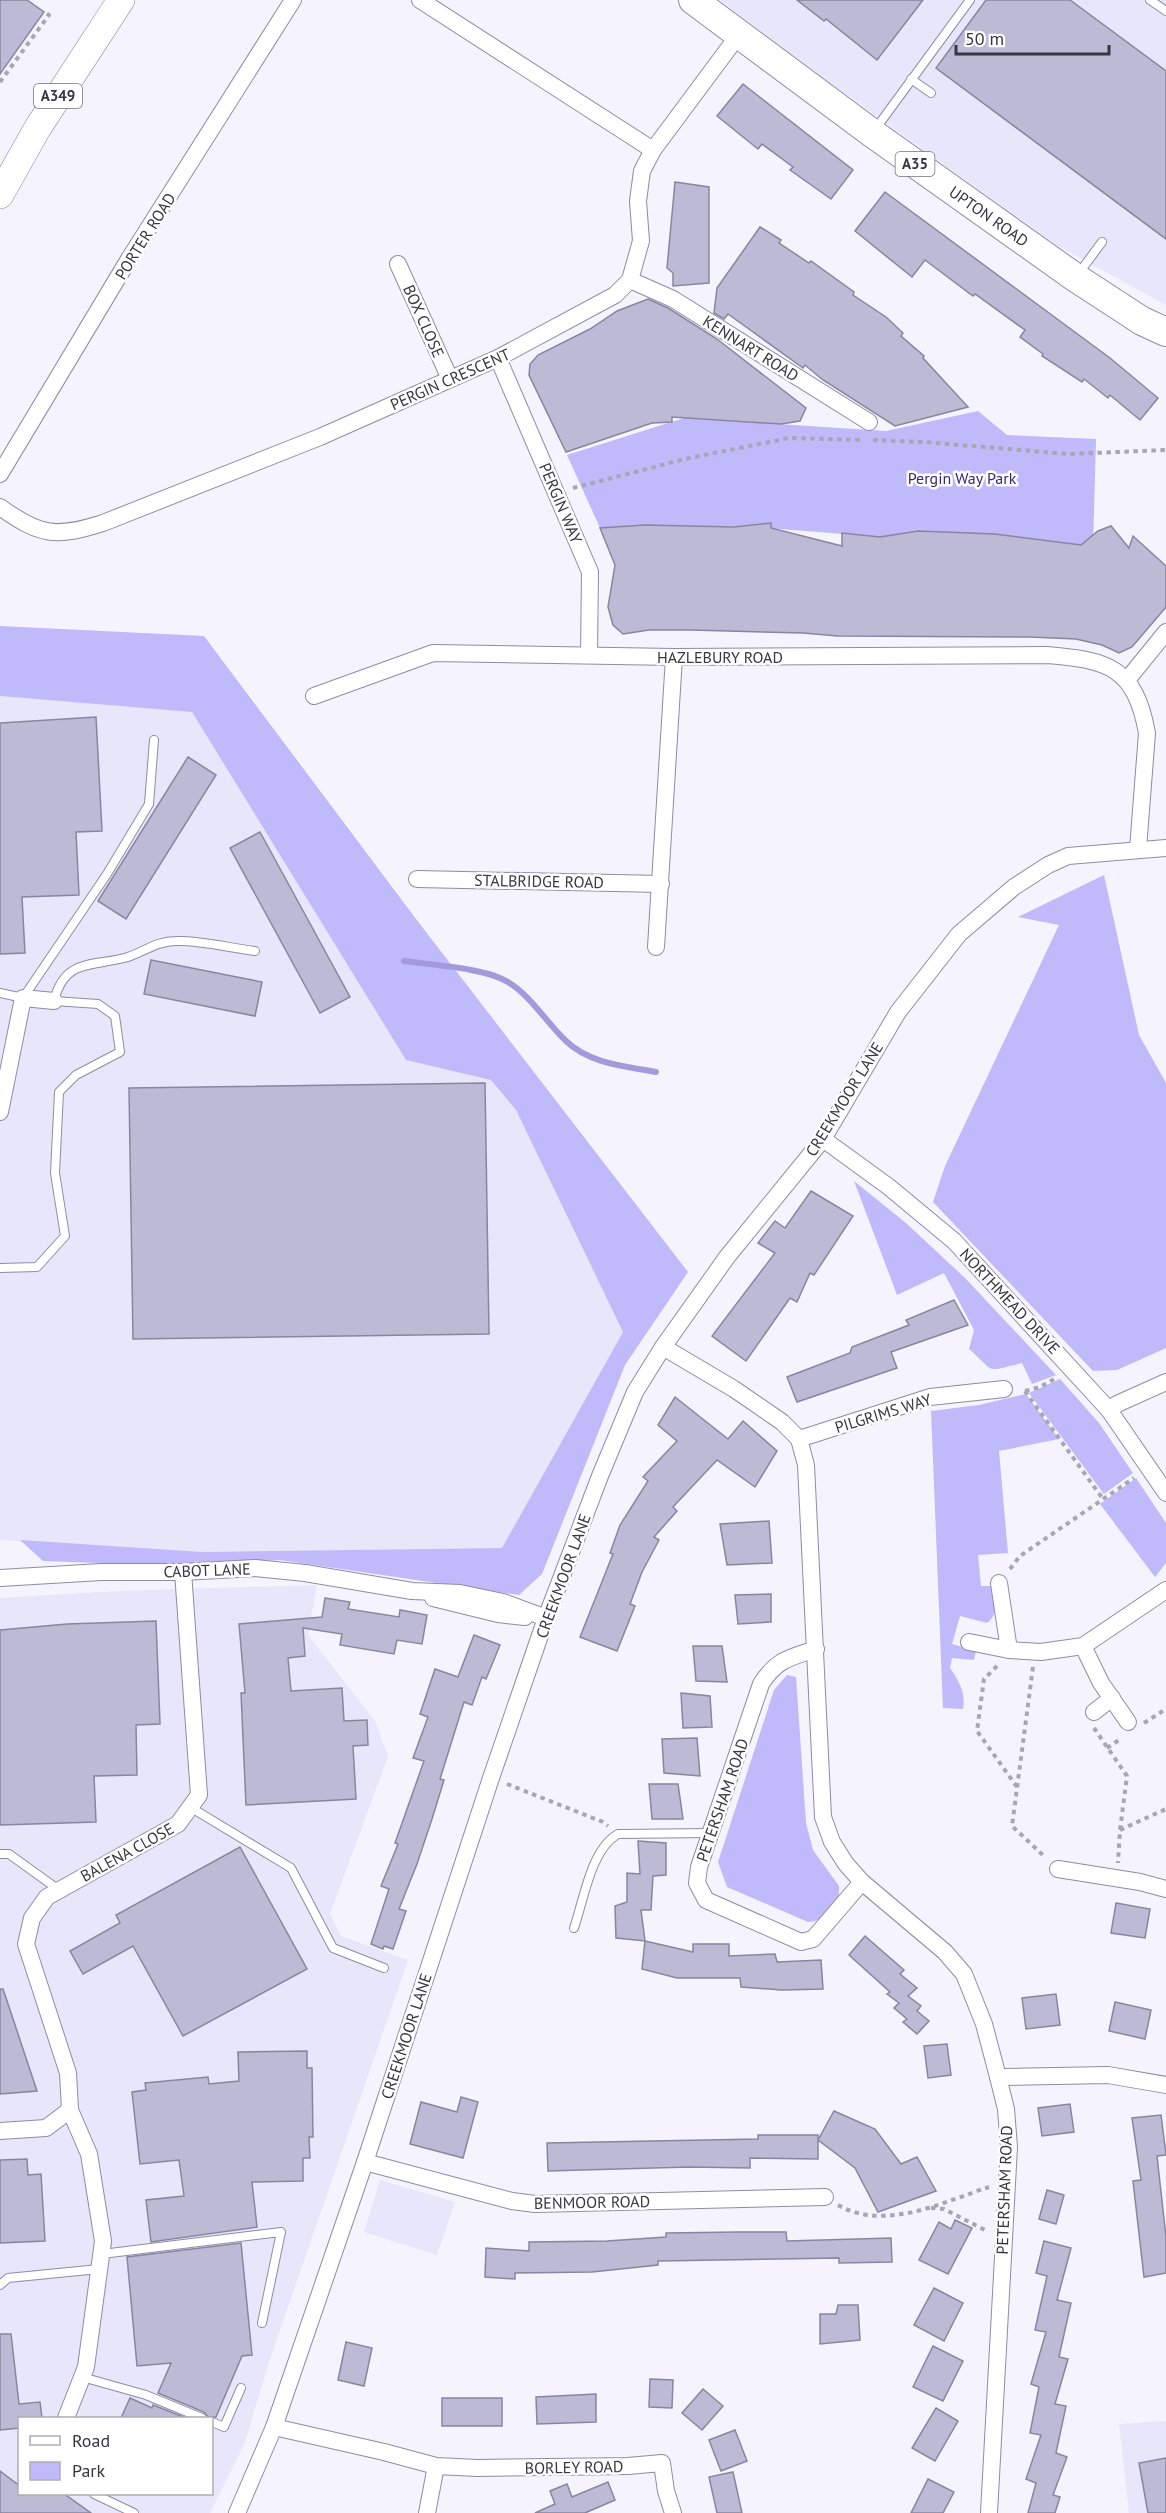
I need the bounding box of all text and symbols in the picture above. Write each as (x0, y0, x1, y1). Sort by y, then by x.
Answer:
scale bar (956, 18, 1109, 56)
text: 50 m (965, 27, 1004, 50)
road number: A349 (34, 84, 82, 108)
road number: A35 (896, 152, 934, 176)
street label: UPTON ROAD (945, 181, 1033, 251)
street label: PORTER ROAD (110, 189, 180, 283)
street label: BOX CLOSE (399, 282, 449, 360)
street label: KENNART ROAD (699, 311, 803, 385)
street label: PERGIN CRESCENT (387, 344, 513, 414)
street label: PERGIN WAY (535, 460, 587, 546)
park label: Pergin Way Park (908, 468, 1017, 488)
street label: HAZLEBURY ROAD (657, 647, 783, 667)
street label: STALBRIDGE ROAD (474, 870, 604, 892)
street label: CREEKMOOR LANE (801, 1038, 887, 1160)
street label: NORTHMEAD DRIVE (956, 1244, 1064, 1358)
street label: PILGRIMS WAY (832, 1389, 934, 1437)
street label: CREEKMOOR LANE (531, 1511, 595, 1641)
street label: CABOT LANE (163, 1558, 251, 1582)
street label: PETERSHAM ROAD (692, 1736, 752, 1864)
street label: BALENA CLOSE (77, 1818, 177, 1886)
street label: CREEKMOOR LANE (376, 1971, 436, 2101)
street label: PETERSHAM ROAD (992, 2125, 1016, 2255)
street label: BENMOOR ROAD (534, 2191, 650, 2213)
legend (18, 2417, 213, 2495)
text: Road (72, 2429, 110, 2452)
street label: BORLEY ROAD (525, 2456, 623, 2478)
text: Park (72, 2459, 105, 2482)

